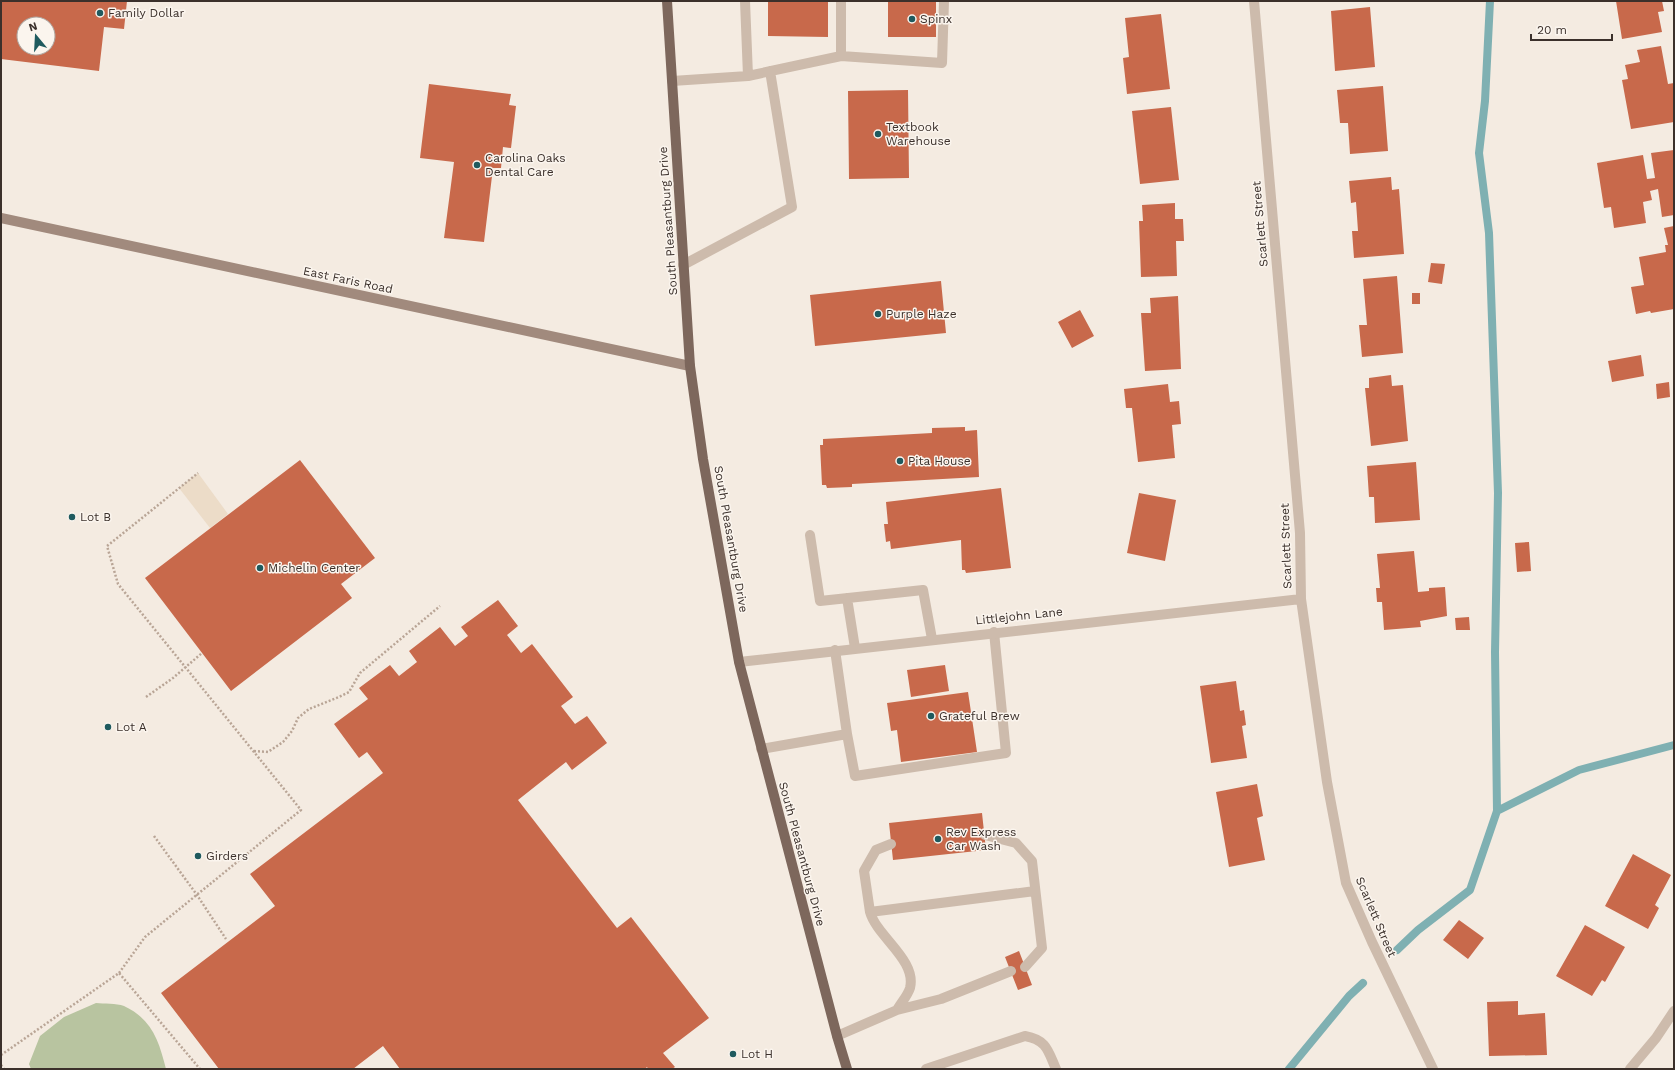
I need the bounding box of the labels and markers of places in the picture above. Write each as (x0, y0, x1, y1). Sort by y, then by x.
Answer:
place label: Family Dollar (108, 6, 184, 20)
marker: Family Dollar (95, 8, 105, 18)
place label: Spinx (920, 12, 952, 26)
marker: Spinx (907, 14, 917, 24)
place label: Textbook Warehouse (886, 120, 951, 148)
marker: Textbook Warehouse (873, 129, 883, 139)
place label: Carolina Oaks Dental Care (485, 151, 566, 179)
marker: Carolina Oaks Dental Care (472, 160, 482, 170)
place label: Purple Haze (886, 307, 957, 321)
marker: Purple Haze (873, 309, 883, 319)
place label: Pita House (908, 454, 971, 468)
marker: Pita House (895, 456, 905, 466)
place label: Lot B (80, 510, 111, 524)
marker: Lot B (67, 512, 77, 522)
place label: Michelin Center (268, 561, 360, 575)
marker: Michelin Center (255, 563, 265, 573)
place label: Grateful Brew (939, 709, 1020, 723)
marker: Grateful Brew (926, 711, 936, 721)
place label: Lot A (116, 720, 147, 734)
marker: Lot A (103, 722, 113, 732)
place label: Rev Express Car Wash (946, 825, 1016, 853)
marker: Rev Express Car Wash (933, 834, 943, 844)
place label: Girders (206, 849, 248, 863)
marker: Girders (193, 851, 203, 861)
place label: Lot H (741, 1047, 773, 1061)
marker: Lot H (728, 1049, 738, 1059)

